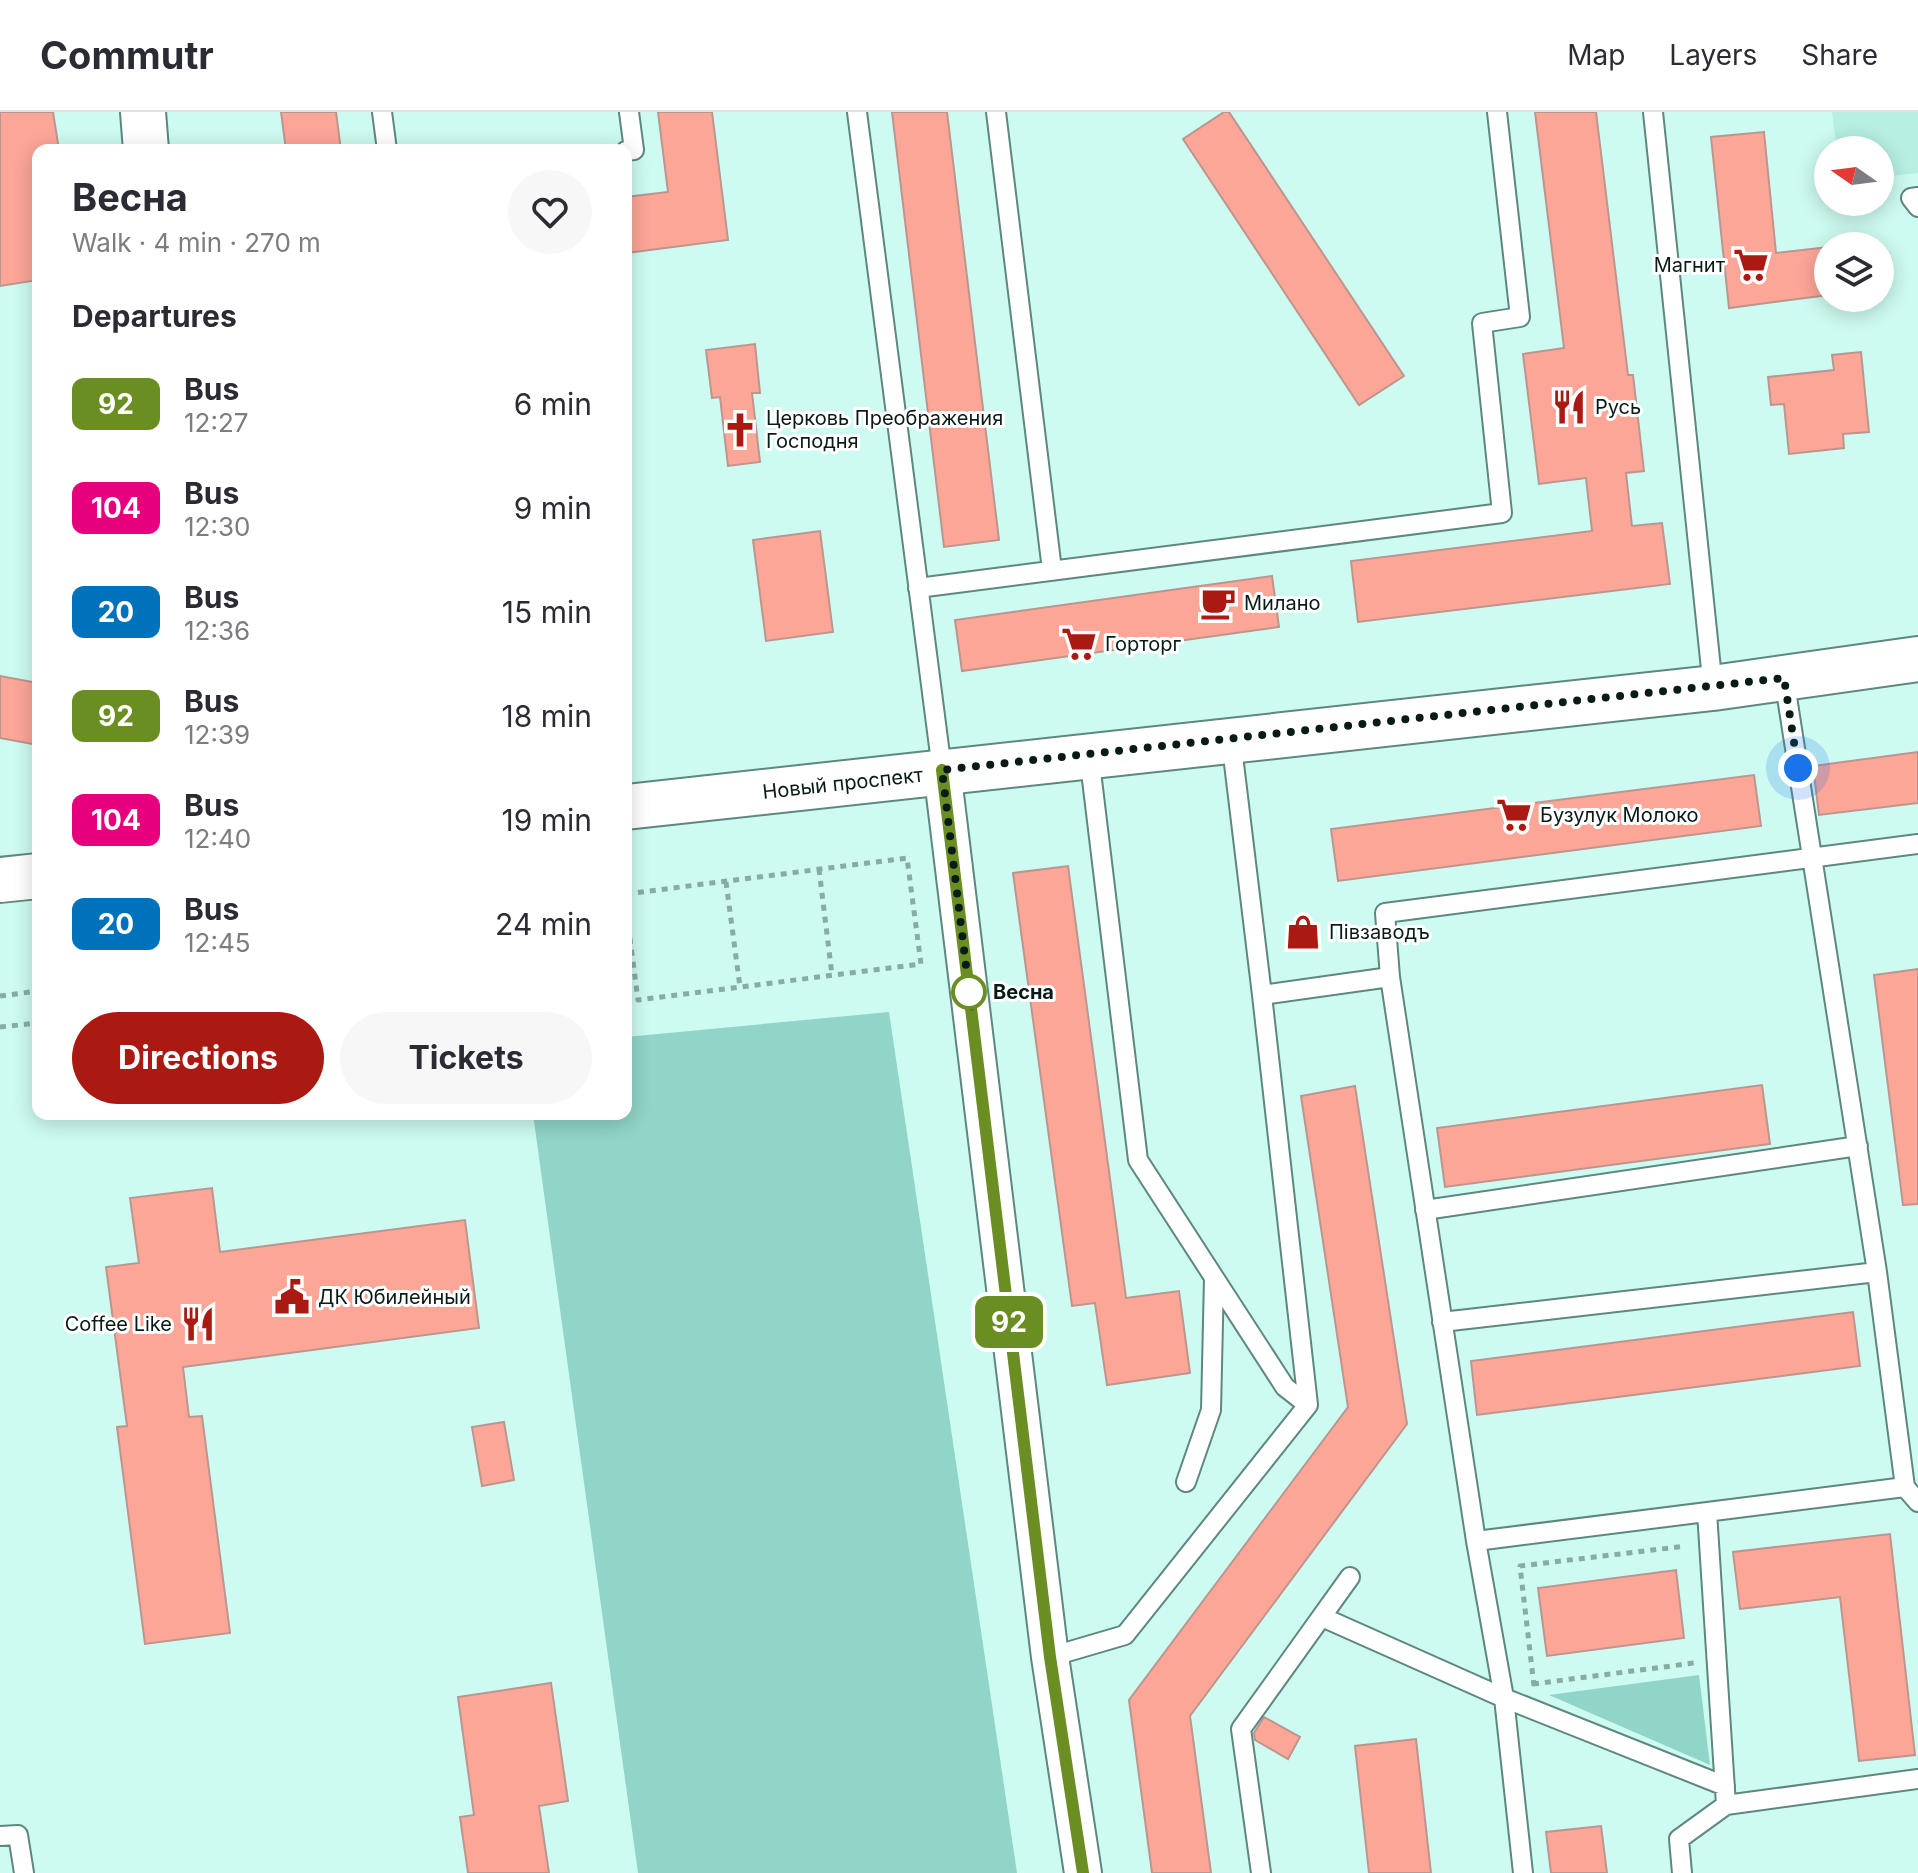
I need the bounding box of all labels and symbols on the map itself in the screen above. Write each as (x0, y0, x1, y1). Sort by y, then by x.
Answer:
north arrow (1814, 136, 1894, 216)
supermarket icon: Магнит (1732, 246, 1770, 284)
place label: Магнит (1654, 253, 1726, 277)
restaurant icon: Русь (1550, 388, 1588, 426)
place label: Русь (1595, 395, 1641, 419)
place label: Церковь Преображения Господня (766, 406, 1003, 453)
church icon: Церковь Преображения Господня (721, 411, 759, 449)
cafe icon: Милано (1199, 584, 1237, 622)
place label: Милано (1244, 591, 1320, 615)
supermarket icon: Горторг (1060, 625, 1098, 663)
place label: Горторг (1105, 632, 1181, 656)
your location (1778, 748, 1818, 788)
street label: Новый проспект (761, 762, 925, 804)
supermarket icon: Бузулук Молоко (1495, 796, 1533, 834)
place label: Бузулук Молоко (1540, 803, 1699, 827)
shop icon: Півзаводъ (1284, 913, 1322, 951)
place label: Півзаводъ (1329, 920, 1430, 944)
marker: Весна (952, 975, 986, 1009)
place label: Весна (993, 980, 1054, 1004)
public building icon: ДК Юбилейный (273, 1278, 311, 1316)
place label: ДК Юбилейный (318, 1285, 471, 1309)
line badge: 92 (973, 1296, 1045, 1348)
restaurant icon: Coffee Like (179, 1305, 217, 1343)
place label: Coffee Like (65, 1312, 172, 1336)

